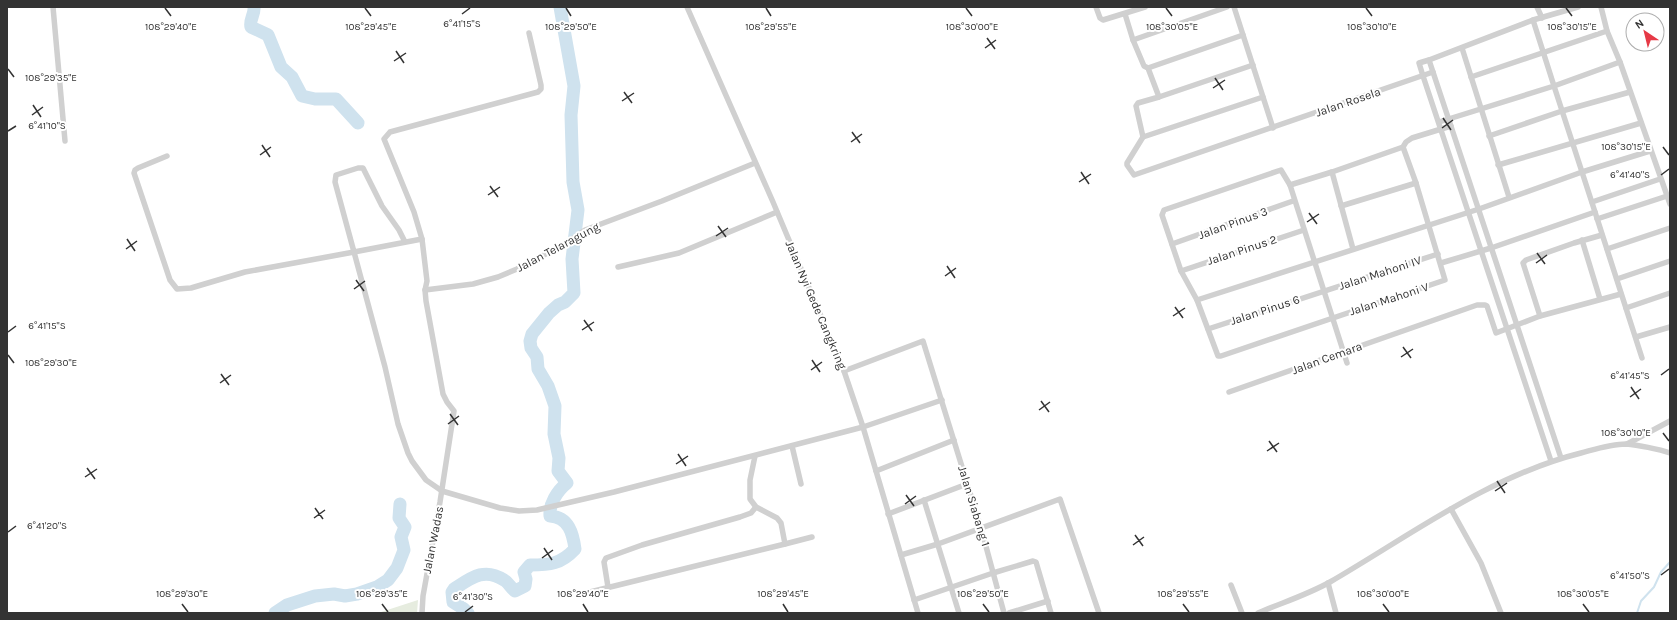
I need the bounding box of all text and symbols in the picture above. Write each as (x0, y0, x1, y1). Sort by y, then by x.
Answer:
north arrow (1625, 12, 1665, 52)
text: N (1633, 17, 1647, 32)
text: 6°41'15"S (443, 18, 481, 30)
text: 108°29'40"E (145, 21, 197, 33)
text: 108°29'45"E (345, 21, 397, 33)
text: 108°29'50"E (545, 21, 597, 33)
text: 108°29'55"E (745, 21, 797, 33)
text: 108°30'00"E (946, 21, 998, 33)
text: 108°30'05"E (1146, 21, 1198, 33)
text: 108°30'10"E (1347, 21, 1397, 33)
text: 108°30'15"E (1547, 21, 1597, 33)
text: 108°29'35"E (25, 72, 77, 84)
street label: Jalan Rosela (1314, 84, 1382, 120)
text: 6°41'10"S (28, 120, 66, 132)
text: 108°30'15"E (1601, 141, 1651, 153)
text: 6°41'40"S (1610, 169, 1650, 181)
street label: Jalan Pinus 3 (1197, 204, 1269, 242)
street label: Jalan Telaragung (514, 219, 602, 275)
street label: Jalan Pinus 2 (1205, 232, 1279, 268)
street label: Jalan Nyi Gede Cangkring (783, 239, 850, 372)
street label: Jalan Mahoni IV (1337, 253, 1423, 293)
street label: Jalan Mahoni V (1348, 280, 1431, 318)
street label: Jalan Pinus 6 (1228, 292, 1302, 328)
text: 6°41'15"S (28, 320, 66, 332)
street label: Jalan Cemara (1290, 339, 1364, 377)
text: 108°29'30"E (25, 357, 77, 369)
text: 6°41'45"S (1610, 370, 1650, 382)
text: 108°30'10"E (1601, 427, 1651, 439)
street label: Jalan Siabang 1 (955, 464, 993, 548)
street label: Jalan Wadas (420, 505, 446, 575)
text: 6°41'20"S (27, 520, 67, 532)
text: 6°41'50"S (1610, 570, 1650, 582)
text: 108°29'30"E (156, 588, 208, 600)
text: 108°29'35"E (356, 588, 408, 600)
text: 108°29'40"E (557, 588, 609, 600)
text: 108°29'45"E (757, 588, 809, 600)
text: 108°29'50"E (957, 588, 1009, 600)
text: 108°29'55"E (1157, 588, 1209, 600)
text: 108°30'00"E (1357, 588, 1409, 600)
text: 108°30'05"E (1557, 588, 1609, 600)
text: 6°41'30"S (453, 591, 493, 603)

